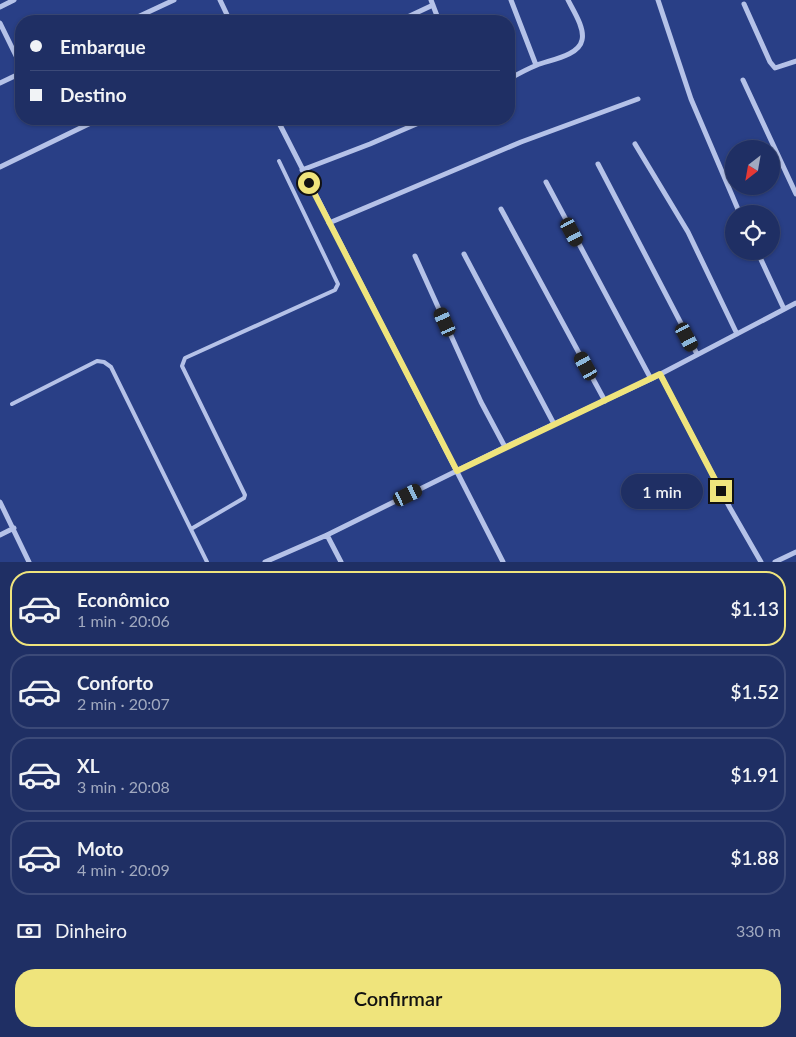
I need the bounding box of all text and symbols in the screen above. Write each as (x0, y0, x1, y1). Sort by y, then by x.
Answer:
text: Embarque (60, 35, 146, 58)
text: Destino (60, 83, 127, 106)
north arrow (725, 140, 780, 195)
map controls (725, 140, 780, 260)
route start (298, 172, 320, 194)
button: locate (725, 205, 780, 260)
car (558, 215, 585, 249)
car (432, 305, 457, 339)
car (673, 320, 700, 354)
car (572, 349, 599, 383)
callout: 1 min (621, 474, 704, 508)
route end (710, 480, 732, 502)
car (391, 482, 424, 508)
text: 1 min (642, 482, 682, 501)
icon: car (17, 586, 62, 631)
text: Econômico (77, 588, 170, 611)
text: $1.13 (730, 597, 779, 620)
text: 1 min · 20:06 (77, 611, 170, 630)
icon: car (17, 669, 62, 714)
text: Conforto (77, 671, 153, 694)
text: $1.52 (730, 680, 779, 703)
text: 2 min · 20:07 (77, 694, 170, 713)
icon: car (17, 752, 62, 797)
text: XL (77, 754, 100, 777)
text: $1.91 (730, 763, 779, 786)
text: 3 min · 20:08 (77, 777, 170, 796)
icon: car (17, 835, 62, 880)
text: Moto (77, 837, 123, 860)
text: $1.88 (730, 846, 779, 869)
text: 4 min · 20:09 (77, 860, 170, 879)
icon: cash (15, 917, 43, 945)
text: Dinheiro (55, 919, 127, 942)
text: 330 m (736, 921, 781, 940)
button: Confirmar (15, 969, 781, 1027)

